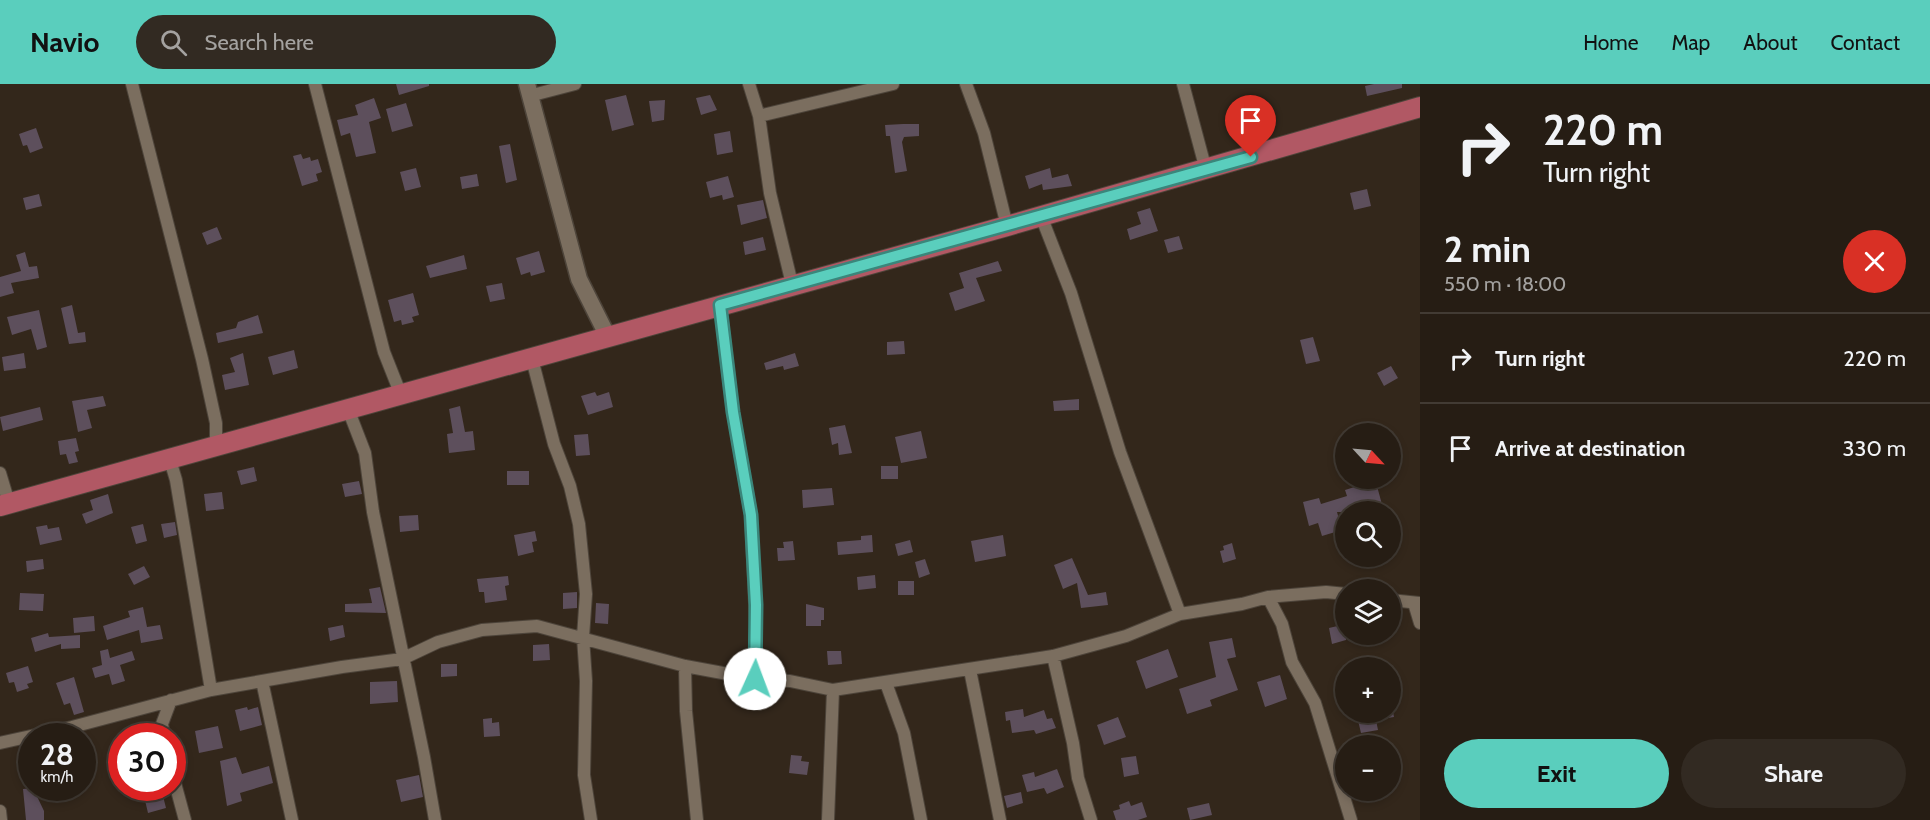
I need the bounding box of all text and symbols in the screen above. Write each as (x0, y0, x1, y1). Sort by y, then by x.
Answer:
search box (136, 15, 556, 69)
text: Navio (30, 25, 100, 59)
icon: search (157, 26, 190, 59)
text: Search here (205, 29, 314, 56)
text: Home (1583, 30, 1639, 55)
text: Map (1672, 30, 1710, 55)
text: About (1743, 30, 1797, 55)
text: Contact (1830, 30, 1900, 55)
pin (1225, 95, 1276, 157)
icon: arrive (1234, 104, 1267, 137)
text: 220 m (1543, 104, 1663, 156)
icon: right (1444, 108, 1522, 186)
text: Turn right (1543, 156, 1650, 189)
text: 2 min (1444, 227, 1531, 271)
button: close (1843, 230, 1906, 293)
text: 550 m · 18:00 (1444, 272, 1566, 296)
icon: right (1444, 342, 1477, 375)
text: Turn right (1495, 345, 1585, 372)
text: 220 m (1843, 345, 1906, 372)
north arrow (1335, 423, 1401, 489)
map controls (1335, 423, 1401, 801)
icon: arrive (1444, 432, 1477, 465)
text: Arrive at destination (1495, 435, 1685, 462)
text: 330 m (1843, 435, 1906, 462)
button: search (1335, 501, 1401, 567)
button: layers (1335, 579, 1401, 645)
position arrow (723, 647, 787, 711)
button: + (1335, 657, 1401, 723)
speed limit sign: 30 (108, 723, 186, 801)
button: − (1335, 735, 1401, 801)
text: 28 (40, 736, 74, 773)
button: Exit (1444, 739, 1669, 808)
button: Share (1681, 739, 1906, 808)
text: km/h (41, 768, 73, 786)

